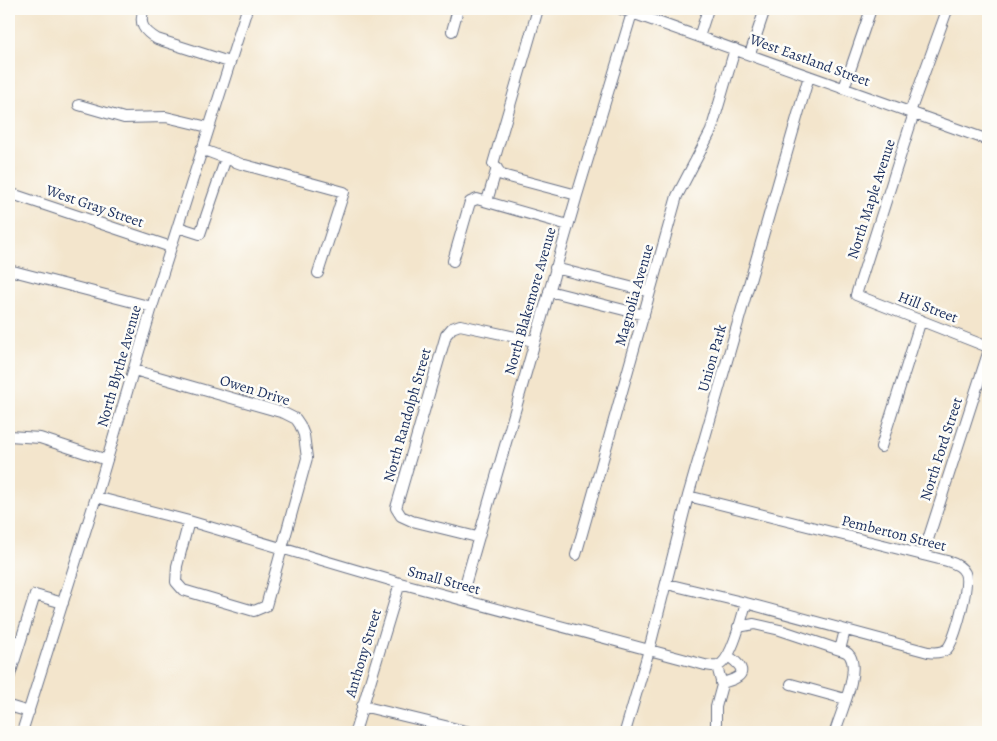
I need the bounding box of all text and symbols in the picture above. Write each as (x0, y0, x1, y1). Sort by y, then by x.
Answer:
street label: West Eastland Street (746, 29, 873, 91)
street label: North Maple Avenue (842, 136, 900, 262)
street label: West Gray Street (43, 180, 147, 232)
street label: North Blakemore Avenue (499, 224, 561, 377)
street label: Magnolia Avenue (610, 241, 658, 348)
street label: Hill Street (895, 286, 961, 328)
street label: North Blythe Avenue (92, 302, 146, 429)
street label: Union Park (693, 321, 731, 394)
street label: North Randolph Street (378, 346, 436, 484)
street label: Owen Drive (217, 370, 293, 410)
street label: North Ford Street (915, 395, 967, 503)
street label: Pemberton Street (839, 510, 949, 556)
street label: Small Street (405, 561, 483, 599)
street label: Anthony Street (340, 606, 386, 701)

